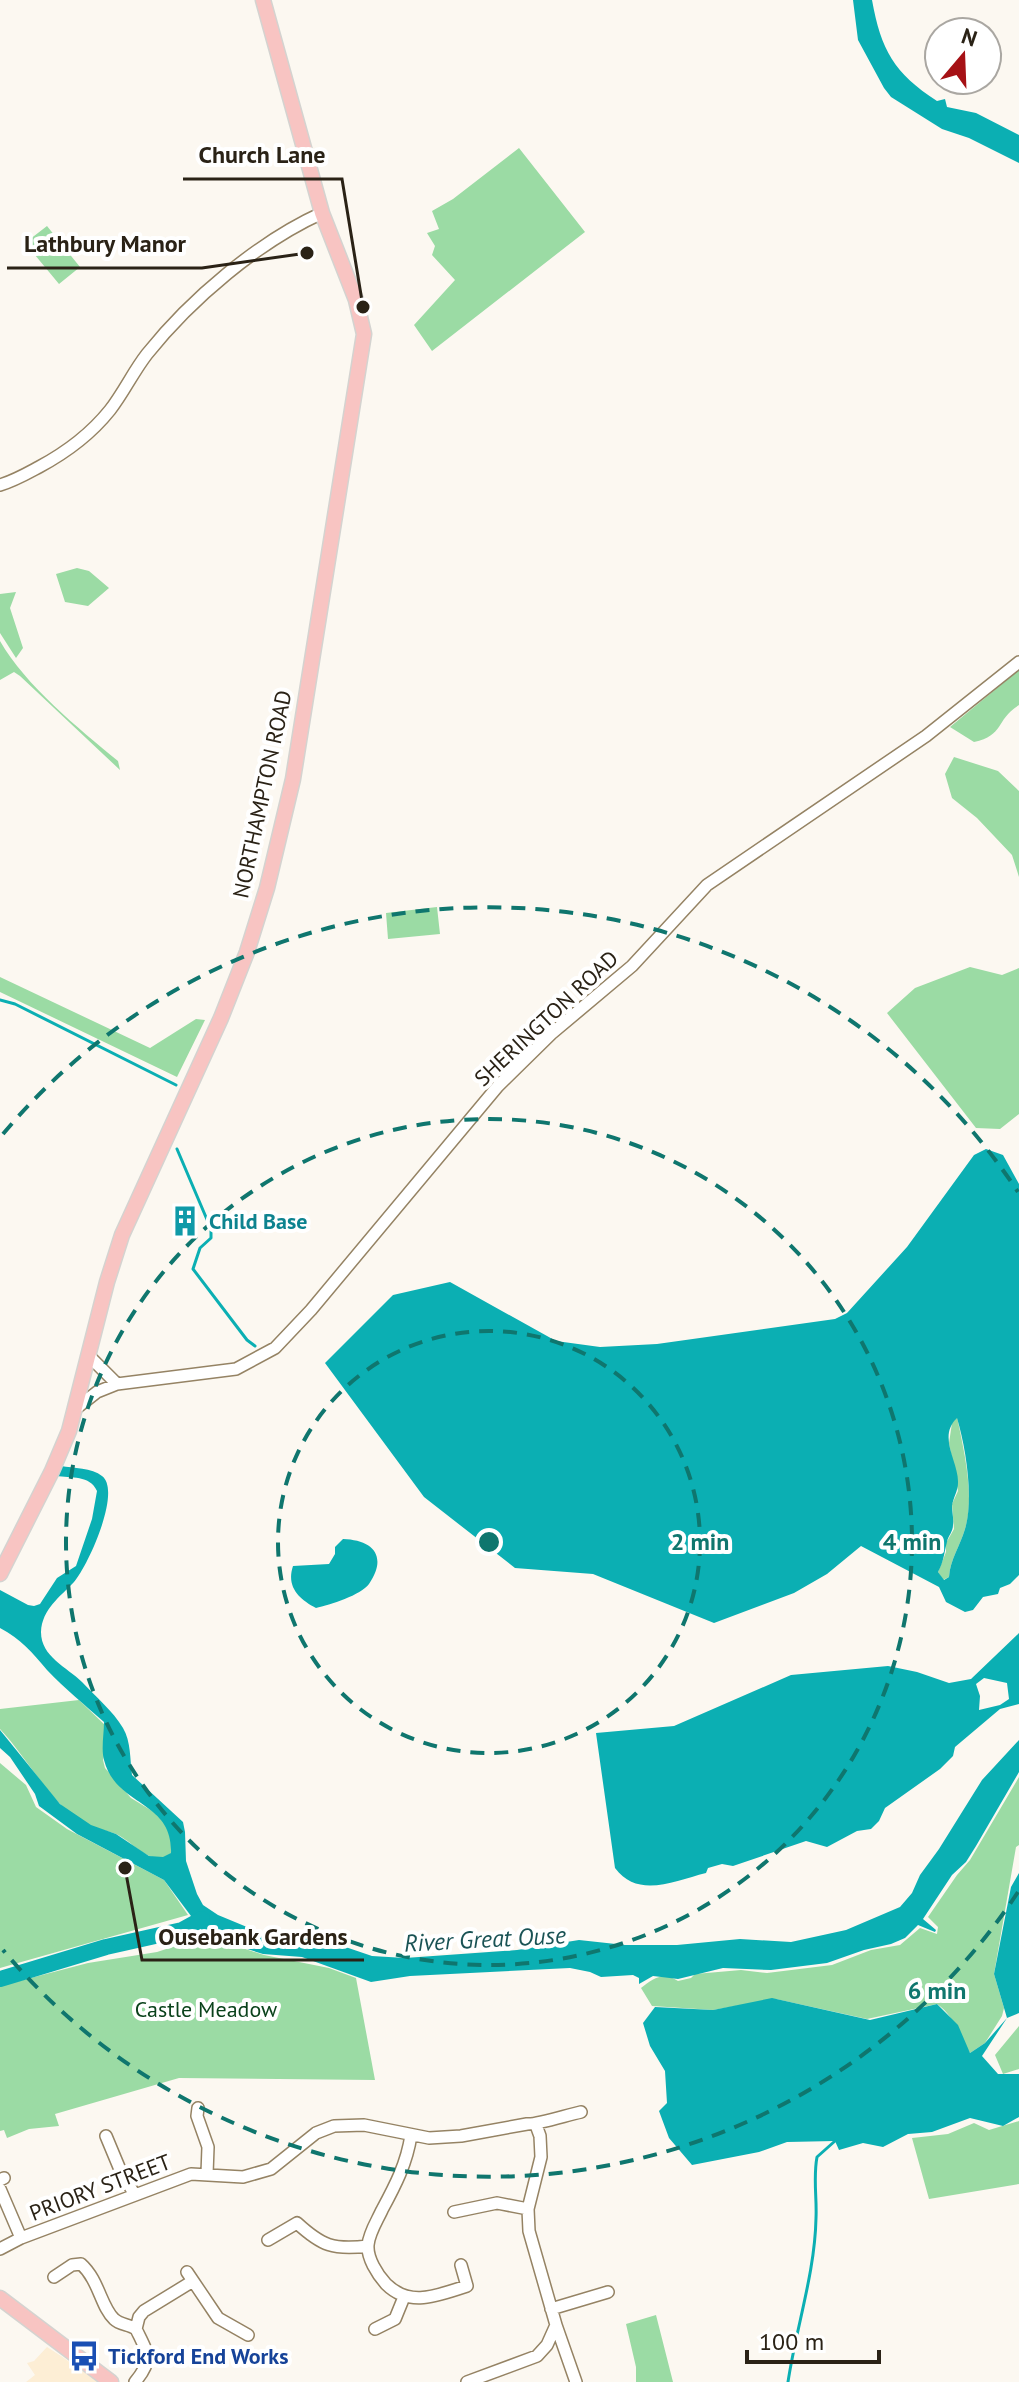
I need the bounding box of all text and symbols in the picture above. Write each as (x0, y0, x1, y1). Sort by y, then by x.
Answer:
north arrow (923, 16, 1003, 96)
text: N (958, 21, 981, 53)
callout: Church Lane (183, 131, 342, 179)
text: Church Lane (199, 139, 325, 170)
callout: Lathbury Manor (7, 220, 202, 268)
text: Lathbury Manor (24, 228, 187, 259)
street label: NORTHAMPTON ROAD (226, 688, 298, 900)
street label: SHERINGTON ROAD (468, 944, 624, 1092)
building icon: Child Base (168, 1204, 202, 1238)
place label: Child Base (209, 1207, 307, 1235)
text: 2 min (671, 1526, 729, 1557)
text: 4 min (883, 1526, 941, 1557)
centre of rings (475, 1528, 503, 1556)
callout: Ousebank Gardens (142, 1912, 364, 1960)
water label: River Great Ouse (403, 1919, 567, 1959)
text: Ousebank Gardens (158, 1921, 348, 1952)
text: 6 min (908, 1975, 966, 2006)
park label: Castle Meadow (135, 1995, 277, 2023)
street label: PRIORY STREET (25, 2147, 175, 2227)
scale bar (747, 2314, 879, 2364)
text: 100 m (759, 2326, 824, 2357)
bus stop icon: Tickford End Works (67, 2339, 101, 2373)
place label: Tickford End Works (108, 2342, 288, 2370)

